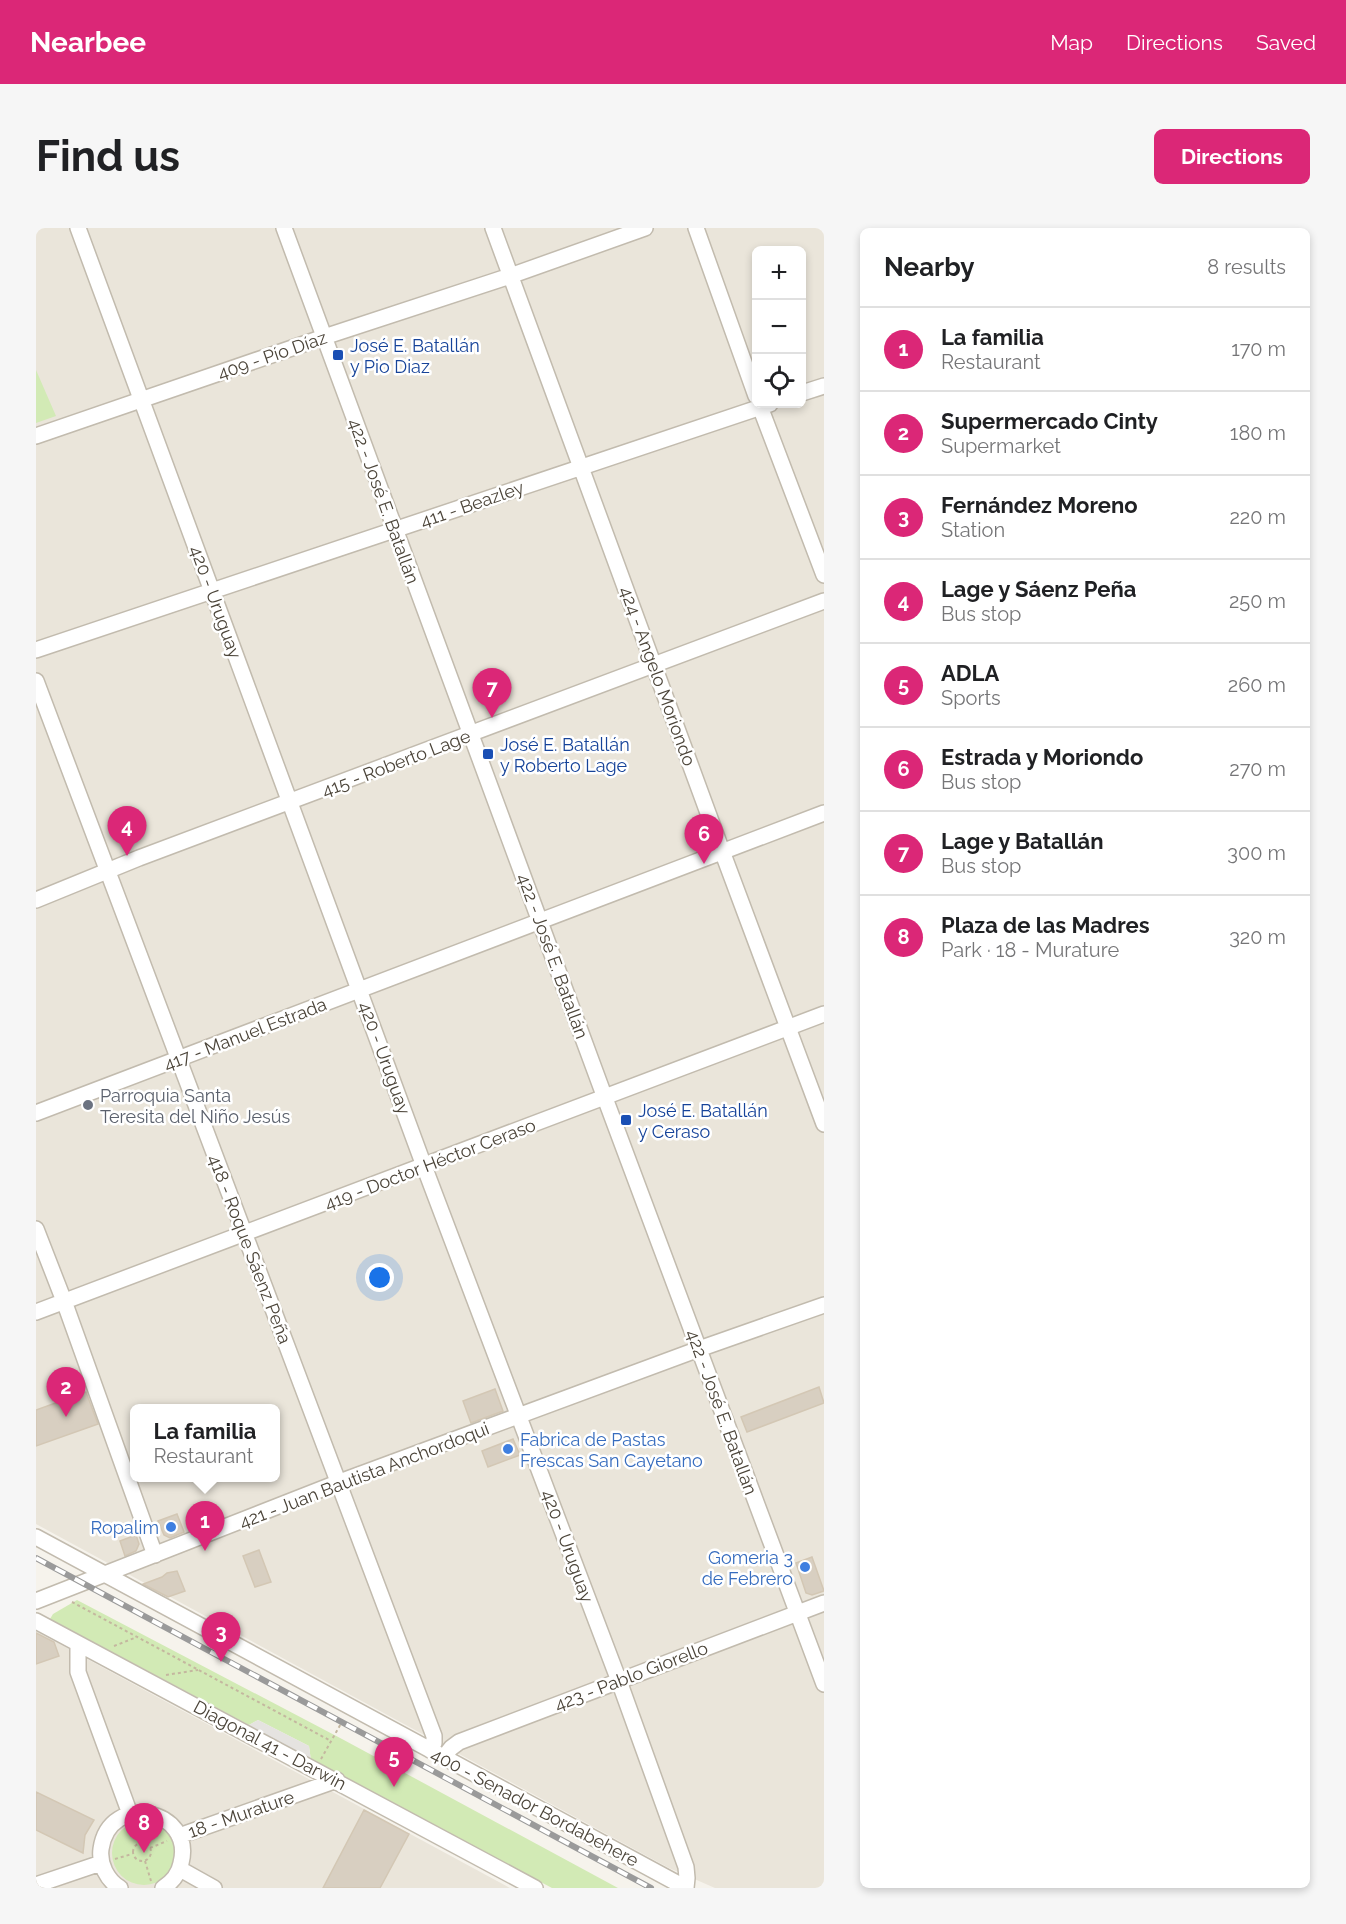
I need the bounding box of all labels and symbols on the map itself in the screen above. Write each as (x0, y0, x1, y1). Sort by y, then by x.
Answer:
street label: 409 - Pío Díaz (215, 326, 329, 383)
place label: José E. Batallán y Pio Diaz (350, 335, 480, 377)
marker: José E. Batallán y Pio Diaz (331, 348, 345, 362)
street label: 422 - José E. Batallán (344, 415, 424, 587)
street label: 411 - Beazley (417, 476, 527, 532)
street label: 420 - Uruguay (186, 543, 246, 662)
street label: 424 - Angelo Moriondo (616, 583, 700, 769)
pin: 7 (472, 668, 512, 718)
street label: 415 - Roberto Lage (319, 725, 474, 801)
place label: José E. Batallán y Roberto Lage (500, 734, 630, 776)
marker: José E. Batallán y Roberto Lage (481, 747, 495, 761)
pin: 4 (108, 806, 146, 856)
pin: 6 (684, 814, 724, 864)
street label: 422 - José E. Batallán (513, 870, 593, 1042)
street label: 417 - Manuel Estrada (161, 993, 329, 1075)
street label: 420 - Uruguay (355, 999, 415, 1118)
place label: Parroquia Santa Teresita del Niño Jesús (100, 1085, 290, 1127)
marker: Parroquia Santa Teresita del Niño Jesús (81, 1098, 95, 1112)
place label: José E. Batallán y Ceraso (638, 1100, 768, 1142)
marker: José E. Batallán y Ceraso (619, 1113, 633, 1127)
street label: 419 - Doctor Héctor Ceraso (321, 1114, 539, 1214)
street label: 418 - Roque Sáenz Peña (204, 1151, 296, 1347)
your location (365, 1263, 394, 1292)
street label: 422 - José E. Batallán (682, 1326, 762, 1498)
pin: 2 (46, 1368, 86, 1417)
street label: 421 - Juan Bautista Anchordoqui (236, 1418, 492, 1532)
place label: Fabrica de Pastas Frescas San Cayetano (520, 1429, 703, 1471)
marker: Fabrica de Pastas Frescas San Cayetano (501, 1442, 515, 1456)
street label: 420 - Uruguay (538, 1487, 598, 1606)
pin: 1 (186, 1502, 224, 1551)
place label: Ropalim (91, 1517, 159, 1538)
marker: Ropalim (164, 1520, 178, 1534)
place label: Gomeria 3 de Febrero (702, 1547, 793, 1589)
marker: Gomeria 3 de Febrero (798, 1560, 812, 1574)
pin: 3 (202, 1612, 240, 1662)
street label: 423 - Pablo Giorello (551, 1637, 711, 1715)
street label: Diagonal 41 - Darwin (190, 1696, 350, 1794)
pin: 5 (374, 1738, 414, 1787)
street label: 400 - Senador Bordabehere (428, 1743, 643, 1871)
street label: 18 - Murature (185, 1786, 297, 1842)
pin: 8 (124, 1804, 164, 1853)

